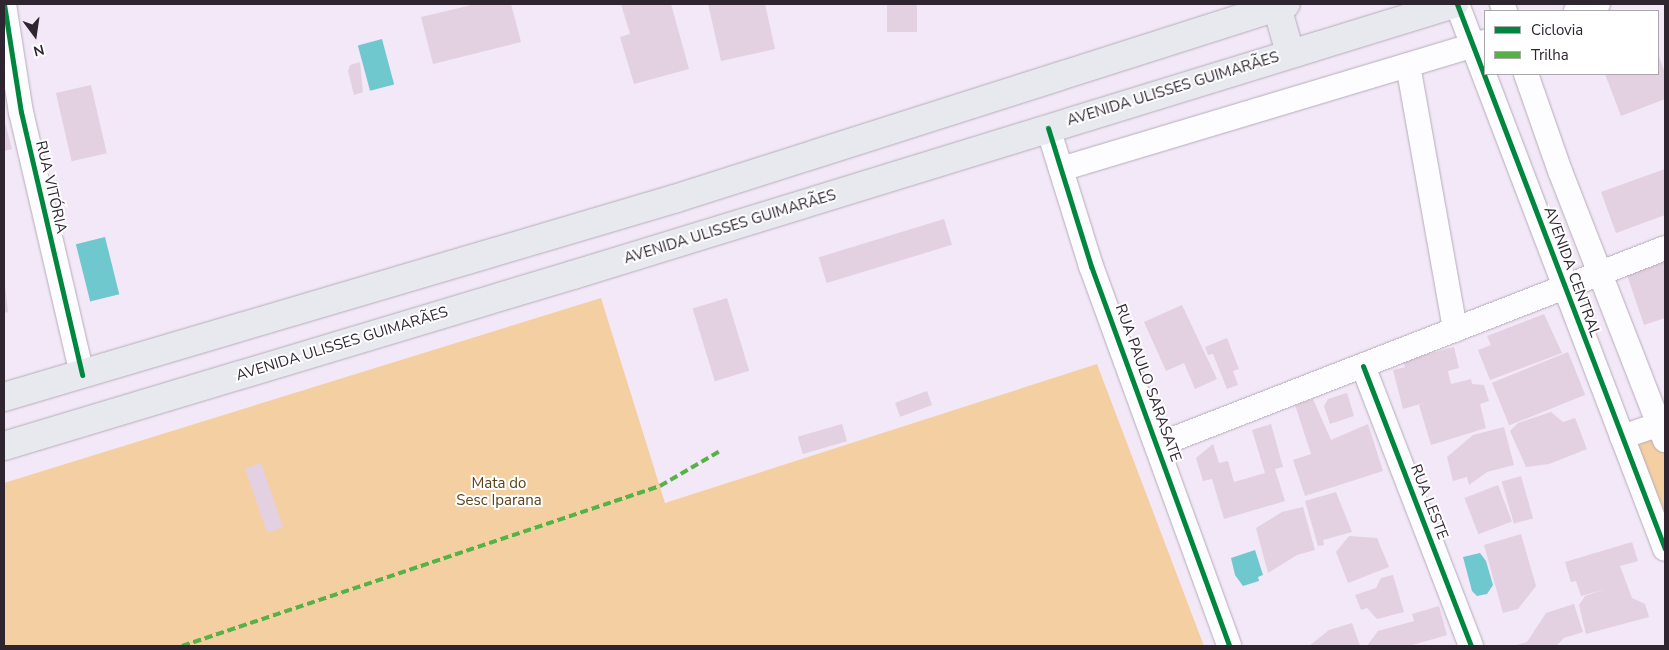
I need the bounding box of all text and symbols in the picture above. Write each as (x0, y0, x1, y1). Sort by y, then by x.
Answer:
north arrow (10, 10, 60, 60)
legend (1484, 10, 1659, 75)
text: Ciclovia (1531, 20, 1583, 40)
text: N (31, 40, 46, 61)
text: Trilha (1531, 45, 1569, 65)
street label: AVENIDA ULISSES GUIMARÃES (1065, 48, 1281, 130)
street label: RUA VITÓRIA (32, 139, 70, 235)
street label: AVENIDA ULISSES GUIMARÃES (622, 186, 838, 268)
street label: AVENIDA CENTRAL (1540, 204, 1604, 340)
street label: RUA PAULO SARASATE (1111, 302, 1185, 464)
street label: AVENIDA ULISSES GUIMARÃES (234, 303, 450, 385)
street label: RUA LESTE (1406, 462, 1452, 542)
park label: Mata do Sesc Iparana (456, 474, 542, 509)

